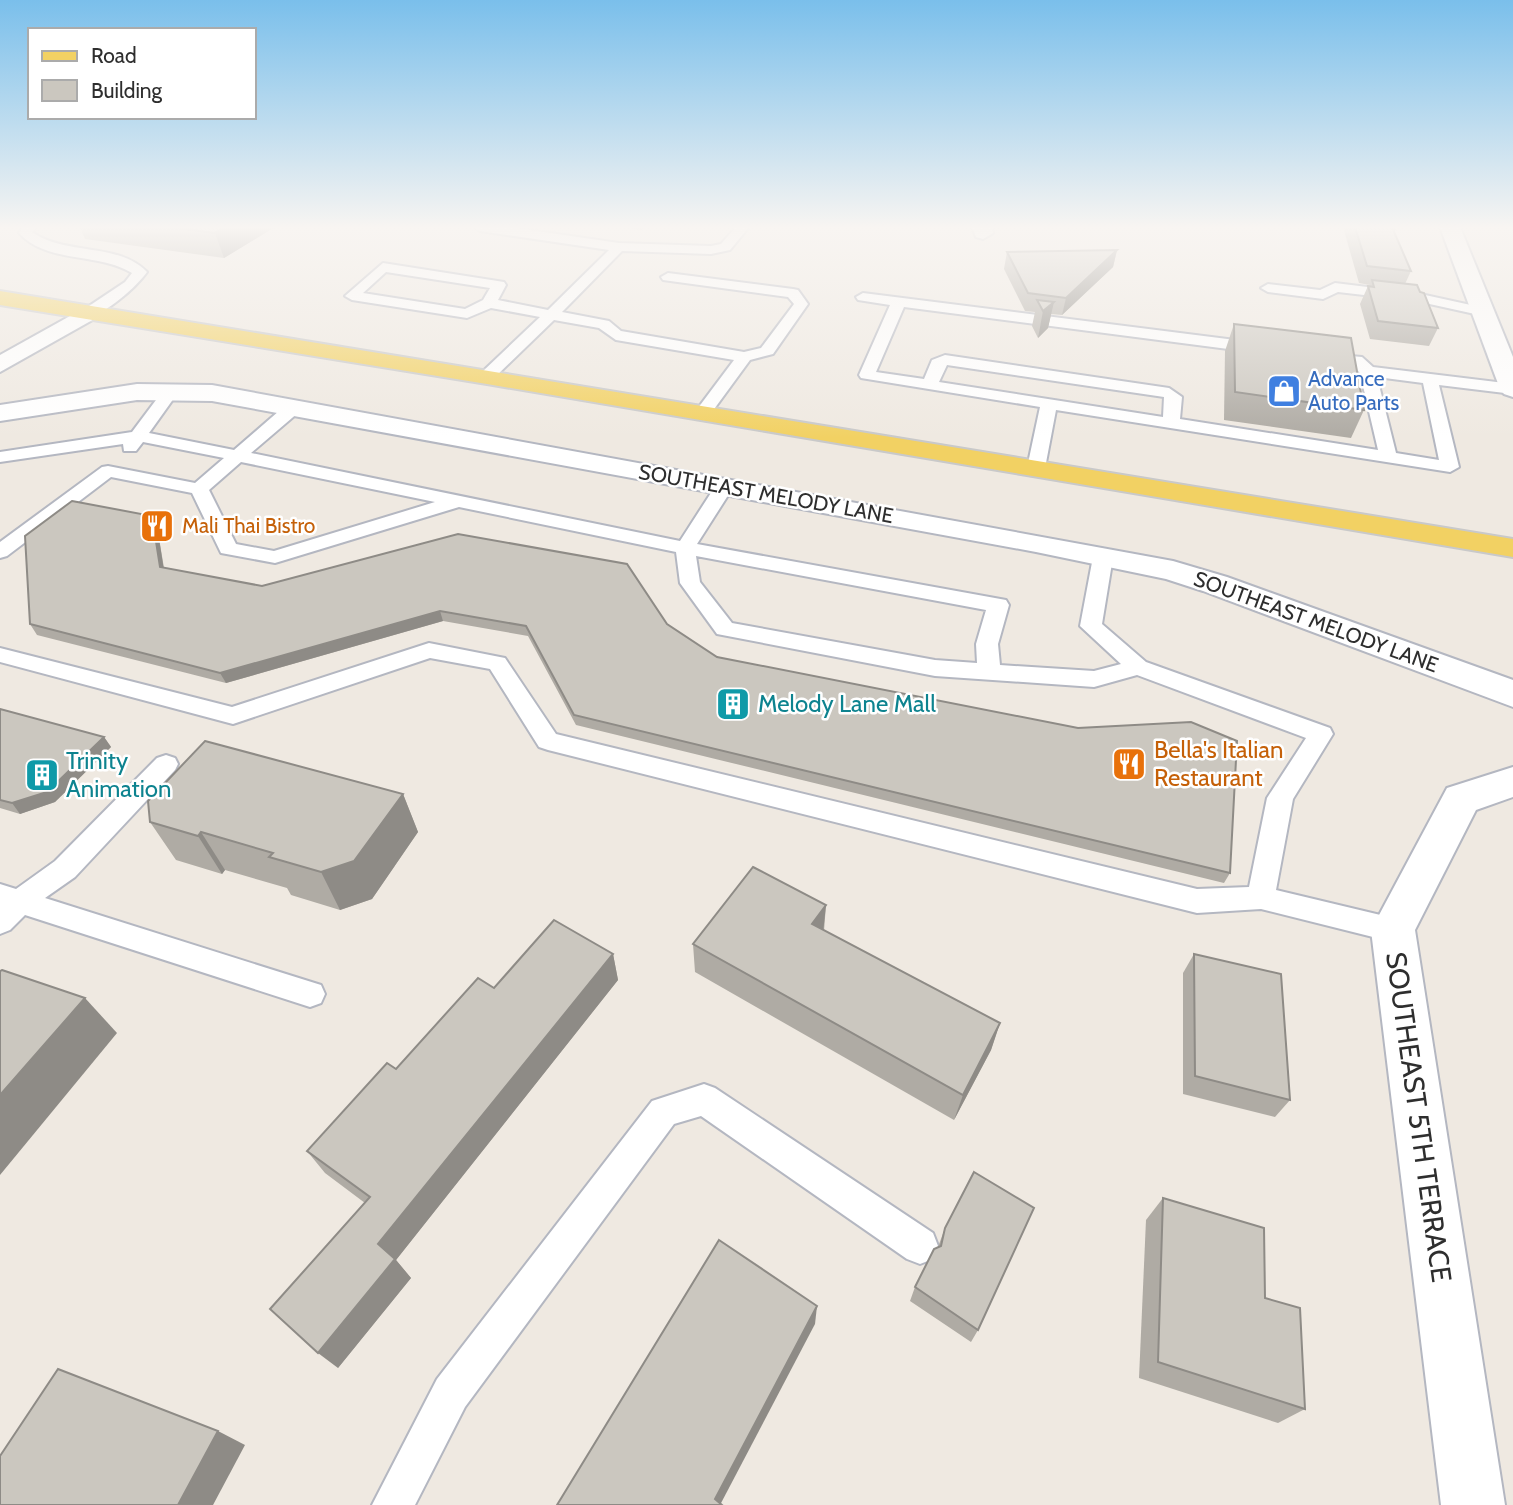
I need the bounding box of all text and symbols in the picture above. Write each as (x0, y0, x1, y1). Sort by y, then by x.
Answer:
legend (28, 28, 256, 119)
text: Road (91, 43, 137, 68)
text: Building (91, 78, 163, 103)
place label: Advance Auto Parts (1308, 366, 1399, 415)
shop icon: Advance Auto Parts (1265, 372, 1303, 410)
street label: SOUTHEAST MELODY LANE (637, 459, 895, 528)
restaurant icon: Mali Thai Bistro (138, 507, 176, 545)
place label: Mali Thai Bistro (182, 513, 315, 538)
street label: SOUTHEAST MELODY LANE (1191, 566, 1442, 677)
building icon: Melody Lane Mall (714, 685, 752, 723)
place label: Melody Lane Mall (758, 689, 936, 718)
place label: Bella's Italian Restaurant (1154, 735, 1283, 792)
restaurant icon: Bella's Italian Restaurant (1110, 745, 1148, 783)
place label: Trinity Animation (66, 746, 171, 803)
building icon: Trinity Animation (23, 756, 61, 794)
street label: SOUTHEAST 5TH TERRACE (1379, 950, 1459, 1284)

